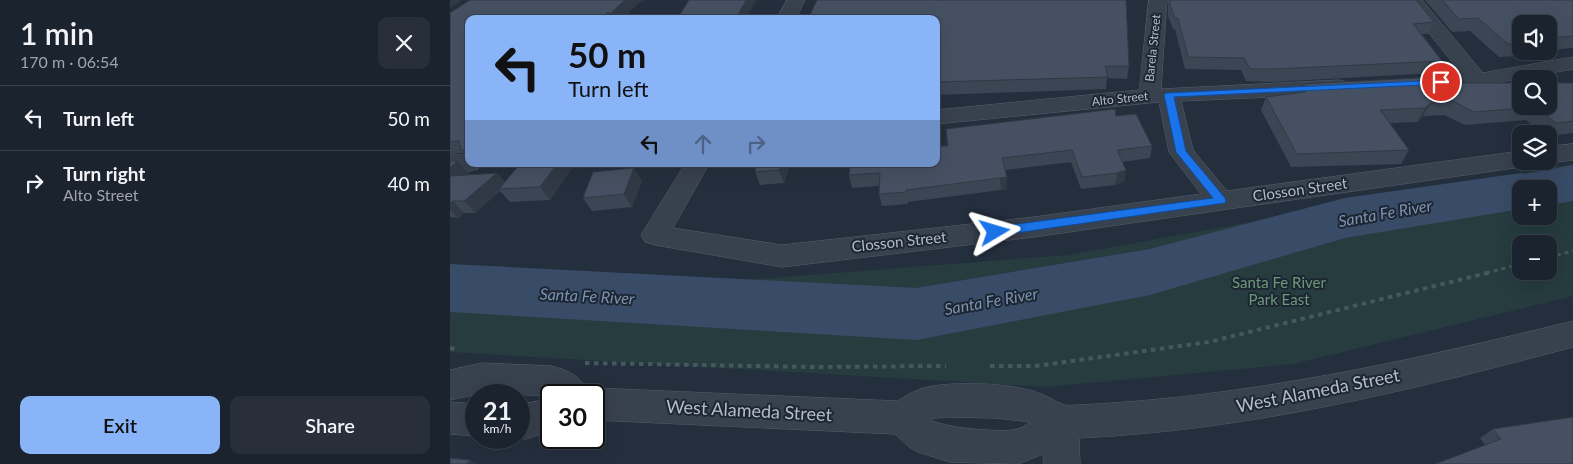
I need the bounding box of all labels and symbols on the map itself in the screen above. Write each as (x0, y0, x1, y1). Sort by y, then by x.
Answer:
street label: Barela Street (1142, 13, 1164, 82)
pin (1420, 61, 1462, 103)
street label: Alto Street (1091, 88, 1150, 109)
street label: Closson Street (1251, 173, 1349, 205)
water label: Santa Fe River (1337, 195, 1434, 230)
position arrow (968, 205, 1020, 257)
street label: Closson Street (851, 227, 948, 255)
park label: Santa Fe River Park East (1232, 273, 1326, 308)
water label: Santa Fe River (943, 283, 1040, 318)
water label: Santa Fe River (539, 284, 635, 307)
street label: West Alameda Street (1234, 363, 1402, 417)
speed limit sign: 30 (540, 384, 605, 449)
street label: West Alameda Street (666, 395, 833, 425)

